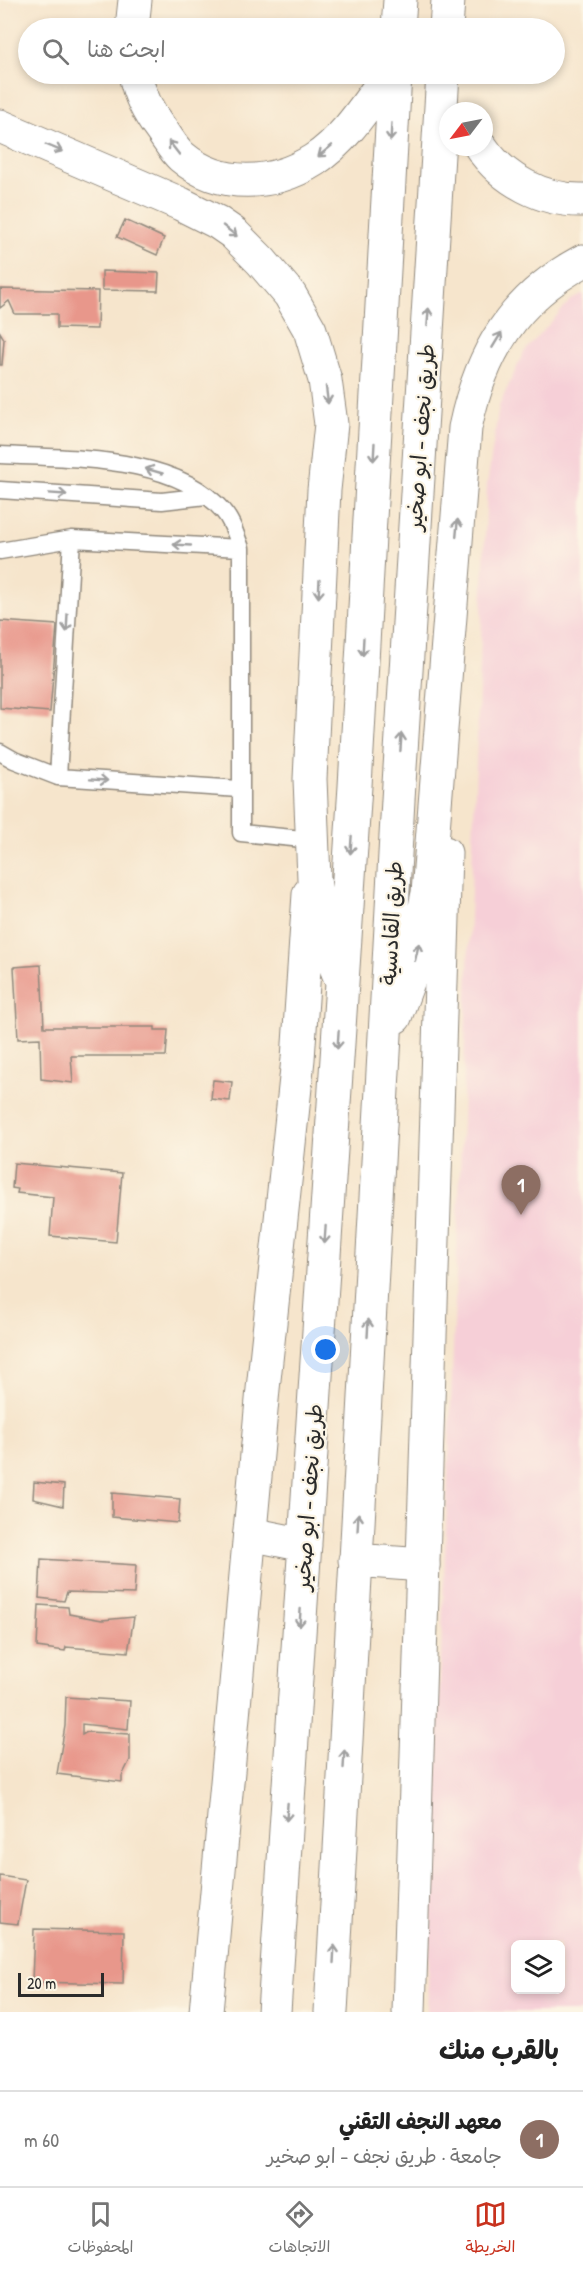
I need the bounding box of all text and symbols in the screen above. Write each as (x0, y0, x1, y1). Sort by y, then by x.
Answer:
search box (18, 18, 565, 84)
text: ابحث هنا (87, 34, 166, 64)
icon: search (39, 35, 72, 68)
north arrow (439, 102, 493, 156)
one-way arrow (386, 121, 397, 141)
one-way arrow (168, 140, 181, 156)
one-way arrow (45, 144, 63, 155)
one-way arrow (318, 144, 334, 157)
one-way arrow (222, 225, 238, 238)
one-way arrow (422, 307, 433, 327)
one-way arrow (492, 332, 504, 349)
street label: طريق نجف - ابو صخير (398, 343, 441, 533)
one-way arrow (322, 384, 333, 404)
one-way arrow (368, 442, 379, 462)
one-way arrow (145, 464, 164, 476)
one-way arrow (48, 488, 68, 499)
one-way arrow (452, 519, 463, 538)
one-way arrow (173, 540, 193, 551)
one-way arrow (314, 579, 325, 599)
one-way arrow (61, 613, 72, 633)
one-way arrow (357, 637, 368, 657)
one-way arrow (396, 733, 407, 752)
one-way arrow (88, 774, 108, 785)
one-way arrow (346, 834, 357, 854)
street label: طريق القادسية (373, 860, 409, 986)
one-way arrow (411, 942, 423, 961)
one-way arrow (332, 1030, 343, 1050)
pin: 1 (502, 1166, 540, 1215)
one-way arrow (320, 1224, 331, 1244)
one-way arrow (363, 1318, 374, 1338)
your location (311, 1335, 340, 1364)
street label: طريق نجف - ابو صخير (286, 1403, 329, 1593)
one-way arrow (352, 1513, 363, 1533)
one-way arrow (294, 1607, 305, 1627)
one-way arrow (339, 1749, 350, 1769)
one-way arrow (281, 1802, 292, 1822)
map controls (511, 1940, 565, 1994)
button: layers (511, 1940, 565, 1994)
one-way arrow (328, 1944, 339, 1964)
scale bar (18, 1970, 104, 1998)
text: 20 m (27, 1972, 56, 1994)
text: بالقرب منك (439, 2032, 559, 2067)
text: معهد النجف التقني (339, 2106, 502, 2136)
text: 60 m (24, 2126, 59, 2153)
text: 1 (536, 2126, 543, 2153)
text: جامعة · طريق نجف - ابو صخير (267, 2142, 502, 2169)
tab: المحفوظات (68, 2198, 133, 2261)
tab: الاتجاهات (269, 2198, 330, 2261)
tab: الخريطة (466, 2198, 515, 2261)

